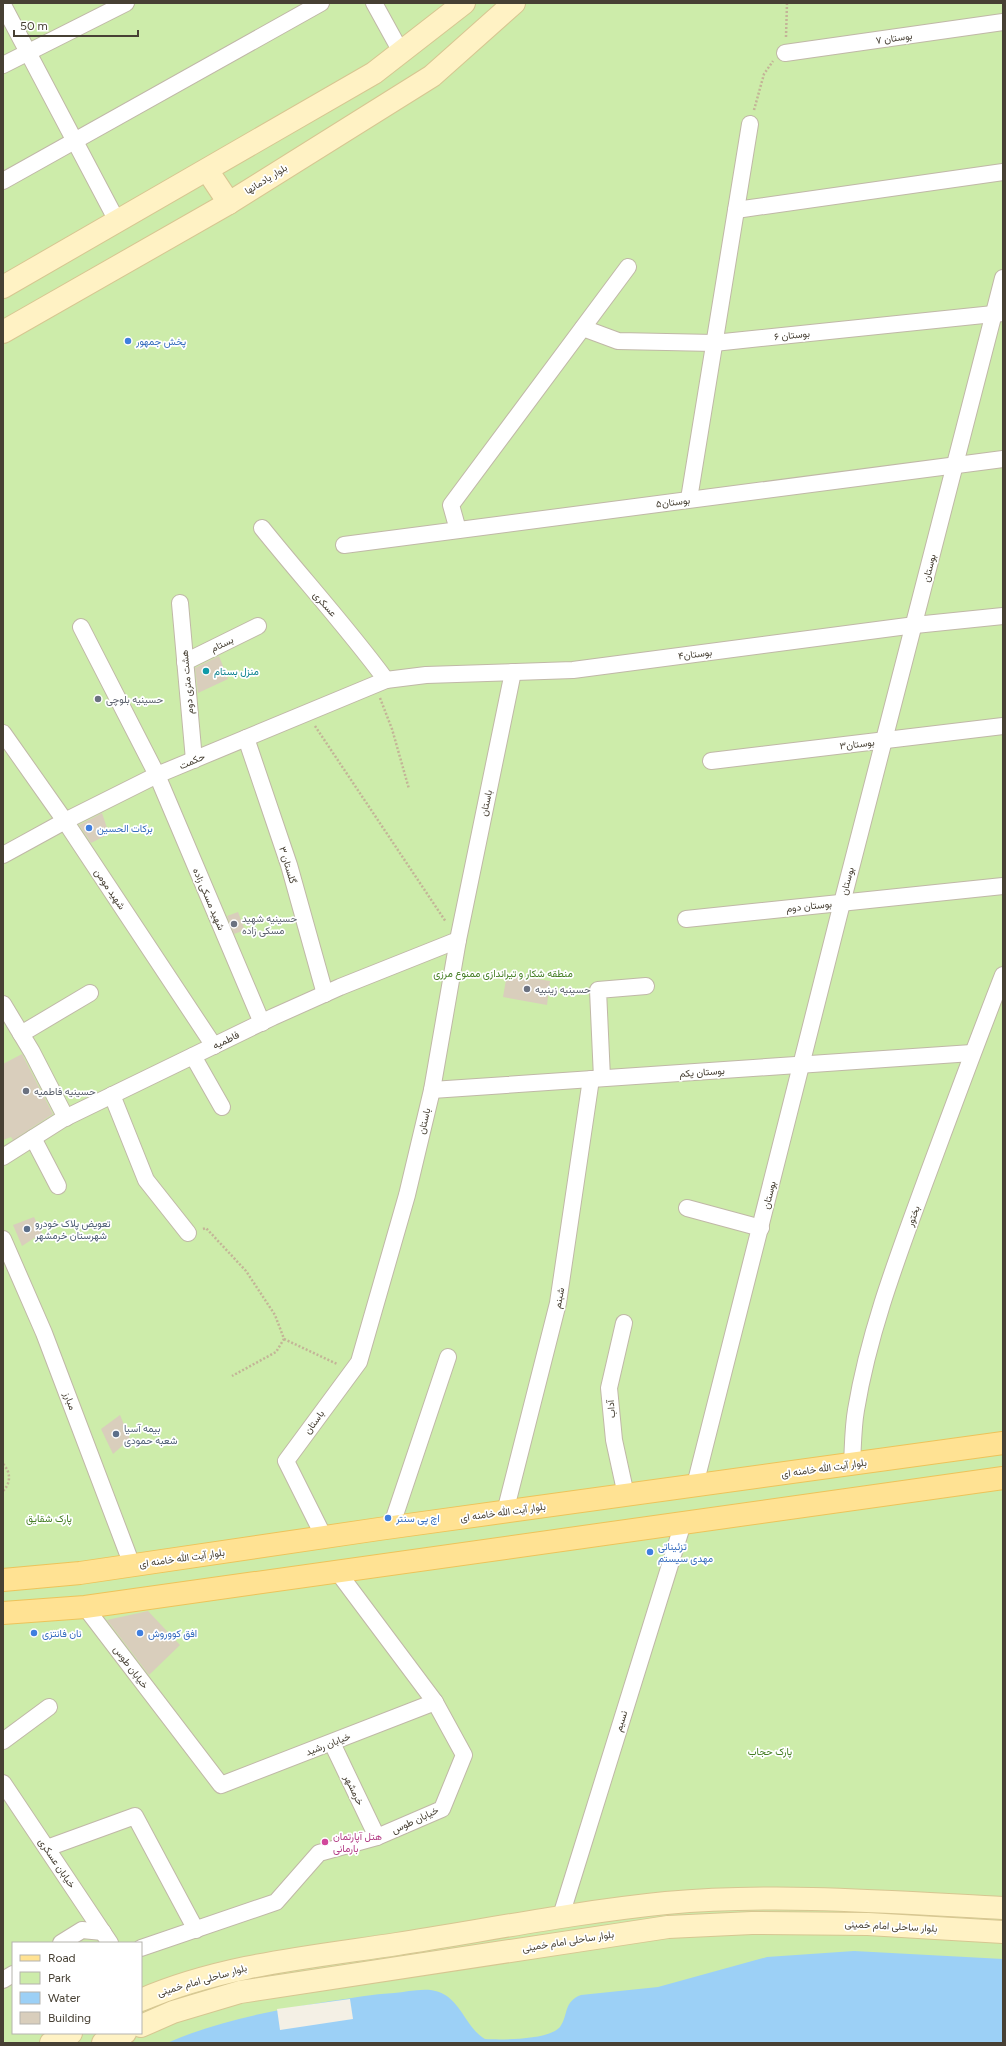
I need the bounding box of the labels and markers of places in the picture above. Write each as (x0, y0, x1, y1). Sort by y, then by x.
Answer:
place label: پخش جمهور (135, 335, 186, 349)
marker: پخش جمهور (123, 336, 133, 346)
place label: منزل بستام (214, 665, 259, 678)
marker: منزل بستام (201, 666, 211, 676)
place label: حسینیه بلوچی (106, 693, 163, 707)
marker: حسینیه بلوچی (93, 694, 103, 704)
place label: برکات الحسین (97, 822, 153, 835)
marker: برکات الحسین (84, 823, 94, 833)
place label: حسینیه شهید مسکی زاده (242, 912, 298, 937)
marker: حسینیه شهید مسکی زاده (229, 919, 239, 929)
place label: حسینیه زینبیه (535, 983, 591, 996)
marker: حسینیه زینبیه (522, 984, 532, 994)
place label: حسینیه فاطمیه (34, 1085, 96, 1098)
marker: حسینیه فاطمیه (21, 1086, 31, 1096)
place label: تعویض پلاک خودرو شهرستان خرمشهر (34, 1217, 111, 1242)
marker: تعویض پلاک خودرو شهرستان خرمشهر (22, 1224, 32, 1234)
place label: بیمه آسیا شعبه حمودی (124, 1422, 178, 1447)
marker: بیمه آسیا شعبه حمودی (111, 1429, 121, 1439)
place label: اچ پی سنتر (395, 1512, 440, 1526)
marker: اچ پی سنتر (383, 1513, 393, 1523)
place label: تزئیناتی مهدی سیستم (658, 1540, 713, 1565)
marker: تزئیناتی مهدی سیستم (645, 1547, 655, 1557)
place label: نان فانتزی (42, 1627, 82, 1640)
place label: افق کووروش (148, 1627, 197, 1640)
marker: نان فانتزی (29, 1628, 39, 1638)
marker: افق کووروش (135, 1628, 145, 1638)
place label: هتل آپارتمان بارمانی (333, 1830, 382, 1855)
marker: هتل آپارتمان بارمانی (320, 1837, 330, 1847)

